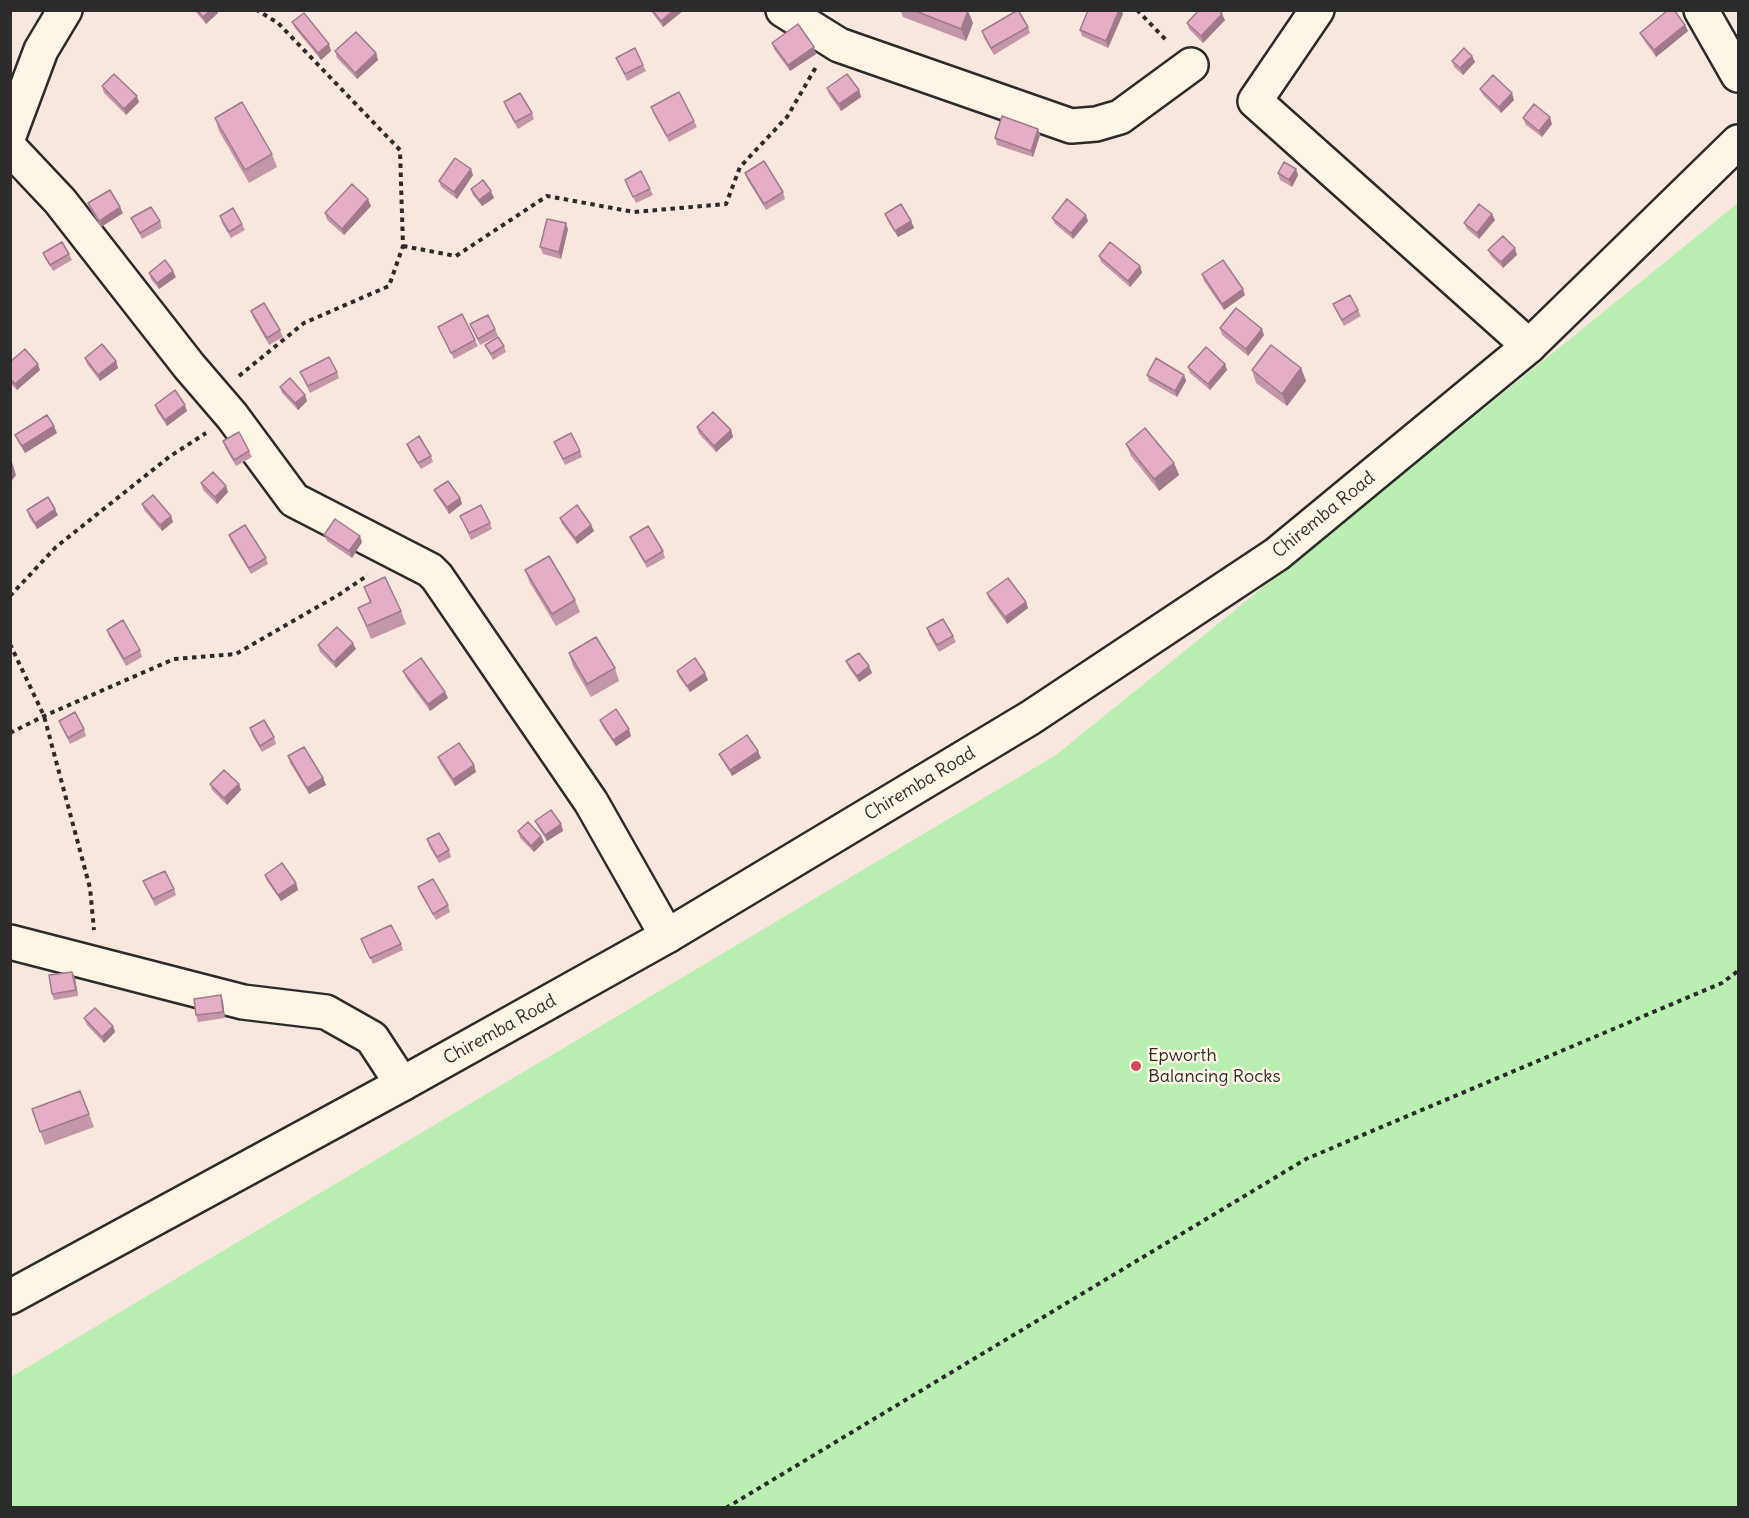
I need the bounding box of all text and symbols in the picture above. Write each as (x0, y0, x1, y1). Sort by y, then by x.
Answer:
street label: Chiremba Road (1269, 467, 1379, 563)
street label: Chiremba Road (861, 742, 979, 826)
street label: Chiremba Road (440, 990, 560, 1070)
place label: Epworth Balancing Rocks (1148, 1045, 1281, 1088)
marker: Epworth Balancing Rocks (1129, 1059, 1143, 1073)

